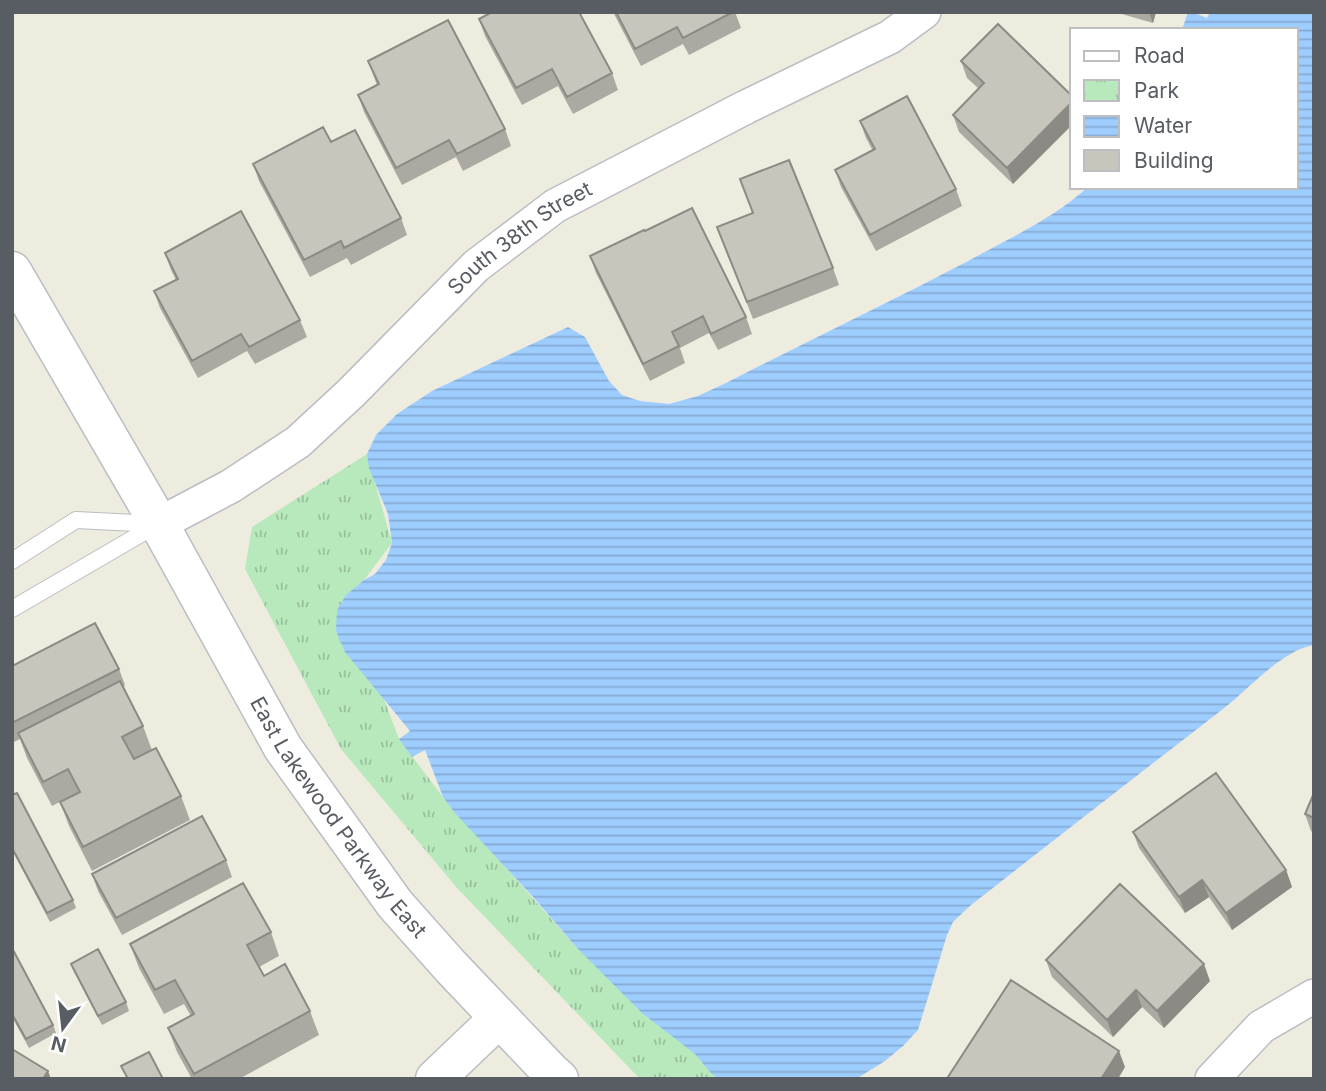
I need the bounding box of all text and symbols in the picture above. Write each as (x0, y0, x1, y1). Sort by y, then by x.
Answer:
legend (1070, 28, 1298, 189)
text: Road (1134, 43, 1185, 68)
text: Park (1134, 78, 1179, 103)
text: Water (1134, 113, 1192, 138)
text: Building (1134, 148, 1214, 173)
street label: South 38th Street (442, 176, 596, 299)
street label: East Lakewood Parkway East (245, 692, 432, 943)
north arrow (28, 993, 98, 1063)
text: N (49, 1031, 69, 1057)

